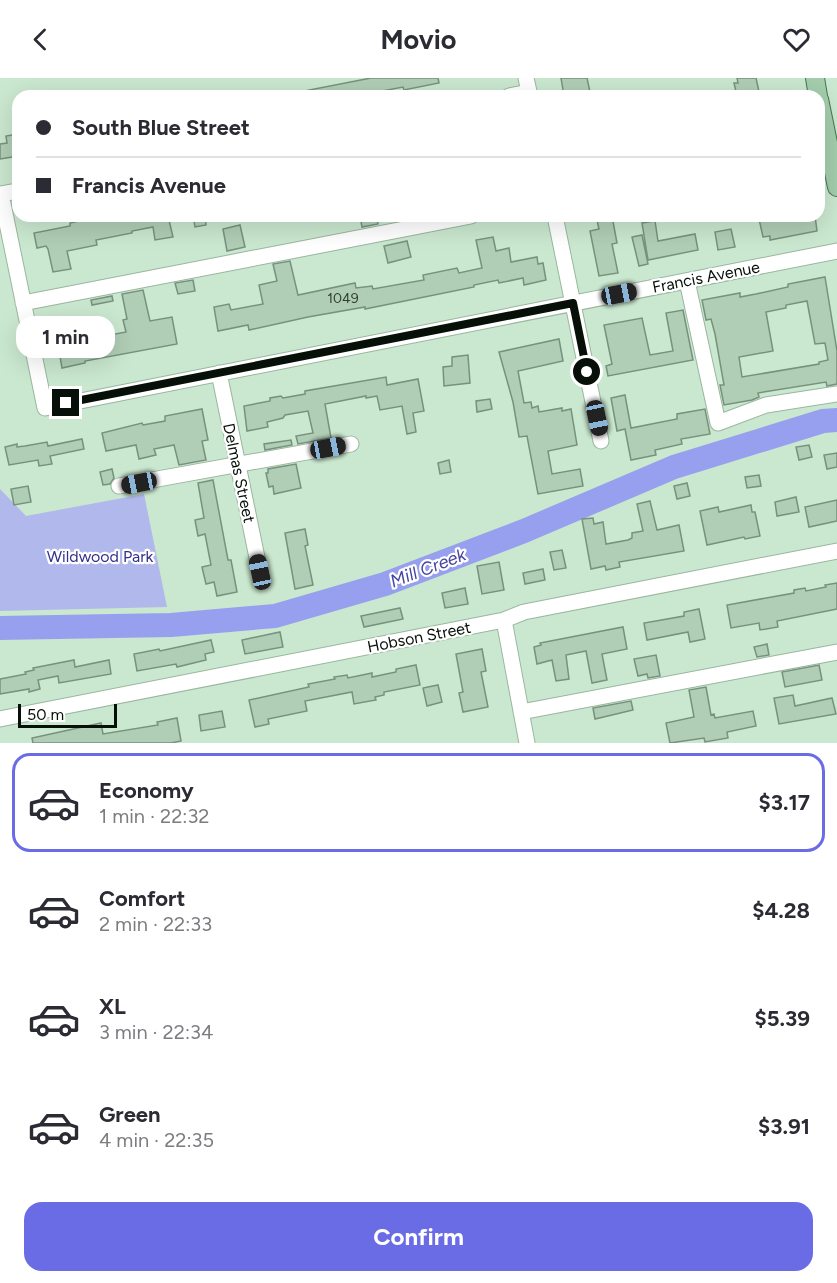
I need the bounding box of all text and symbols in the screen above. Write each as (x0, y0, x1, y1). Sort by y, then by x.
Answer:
icon: back (24, 23, 57, 56)
text: Movio (380, 23, 457, 56)
icon: heart (780, 23, 813, 56)
text: South Blue Street (72, 114, 250, 141)
text: Francis Avenue (72, 172, 226, 199)
street label: Francis Avenue (651, 257, 762, 297)
car (600, 282, 638, 306)
house number: 1049 (327, 290, 359, 307)
callout: 1 min (16, 316, 116, 358)
text: 1 min (42, 325, 89, 349)
route start (573, 358, 600, 385)
route end (52, 389, 79, 416)
car (584, 399, 610, 437)
street label: Delmas Street (219, 422, 259, 524)
car (309, 436, 347, 460)
car (120, 471, 158, 495)
water label: Mill Creek (387, 543, 470, 592)
park label: Wildwood Park (47, 547, 154, 566)
car (247, 553, 273, 591)
street label: Hobson Street (366, 618, 472, 656)
scale bar (18, 701, 117, 728)
text: 50 m (27, 705, 64, 724)
icon: car (27, 776, 81, 830)
text: Economy (99, 777, 194, 804)
text: $3.17 (759, 789, 810, 816)
text: 1 min · 22:32 (99, 804, 209, 828)
icon: car (27, 884, 81, 938)
text: Comfort (99, 885, 185, 912)
text: $4.28 (752, 897, 810, 924)
text: 2 min · 22:33 (99, 912, 212, 936)
icon: car (27, 992, 81, 1046)
text: XL (99, 993, 126, 1020)
text: $5.39 (755, 1005, 810, 1032)
text: 3 min · 22:34 (99, 1020, 213, 1044)
icon: car (27, 1100, 81, 1154)
text: Green (99, 1101, 161, 1128)
text: $3.91 (758, 1113, 810, 1140)
text: 4 min · 22:35 (99, 1128, 214, 1152)
button: Confirm (24, 1202, 813, 1271)

